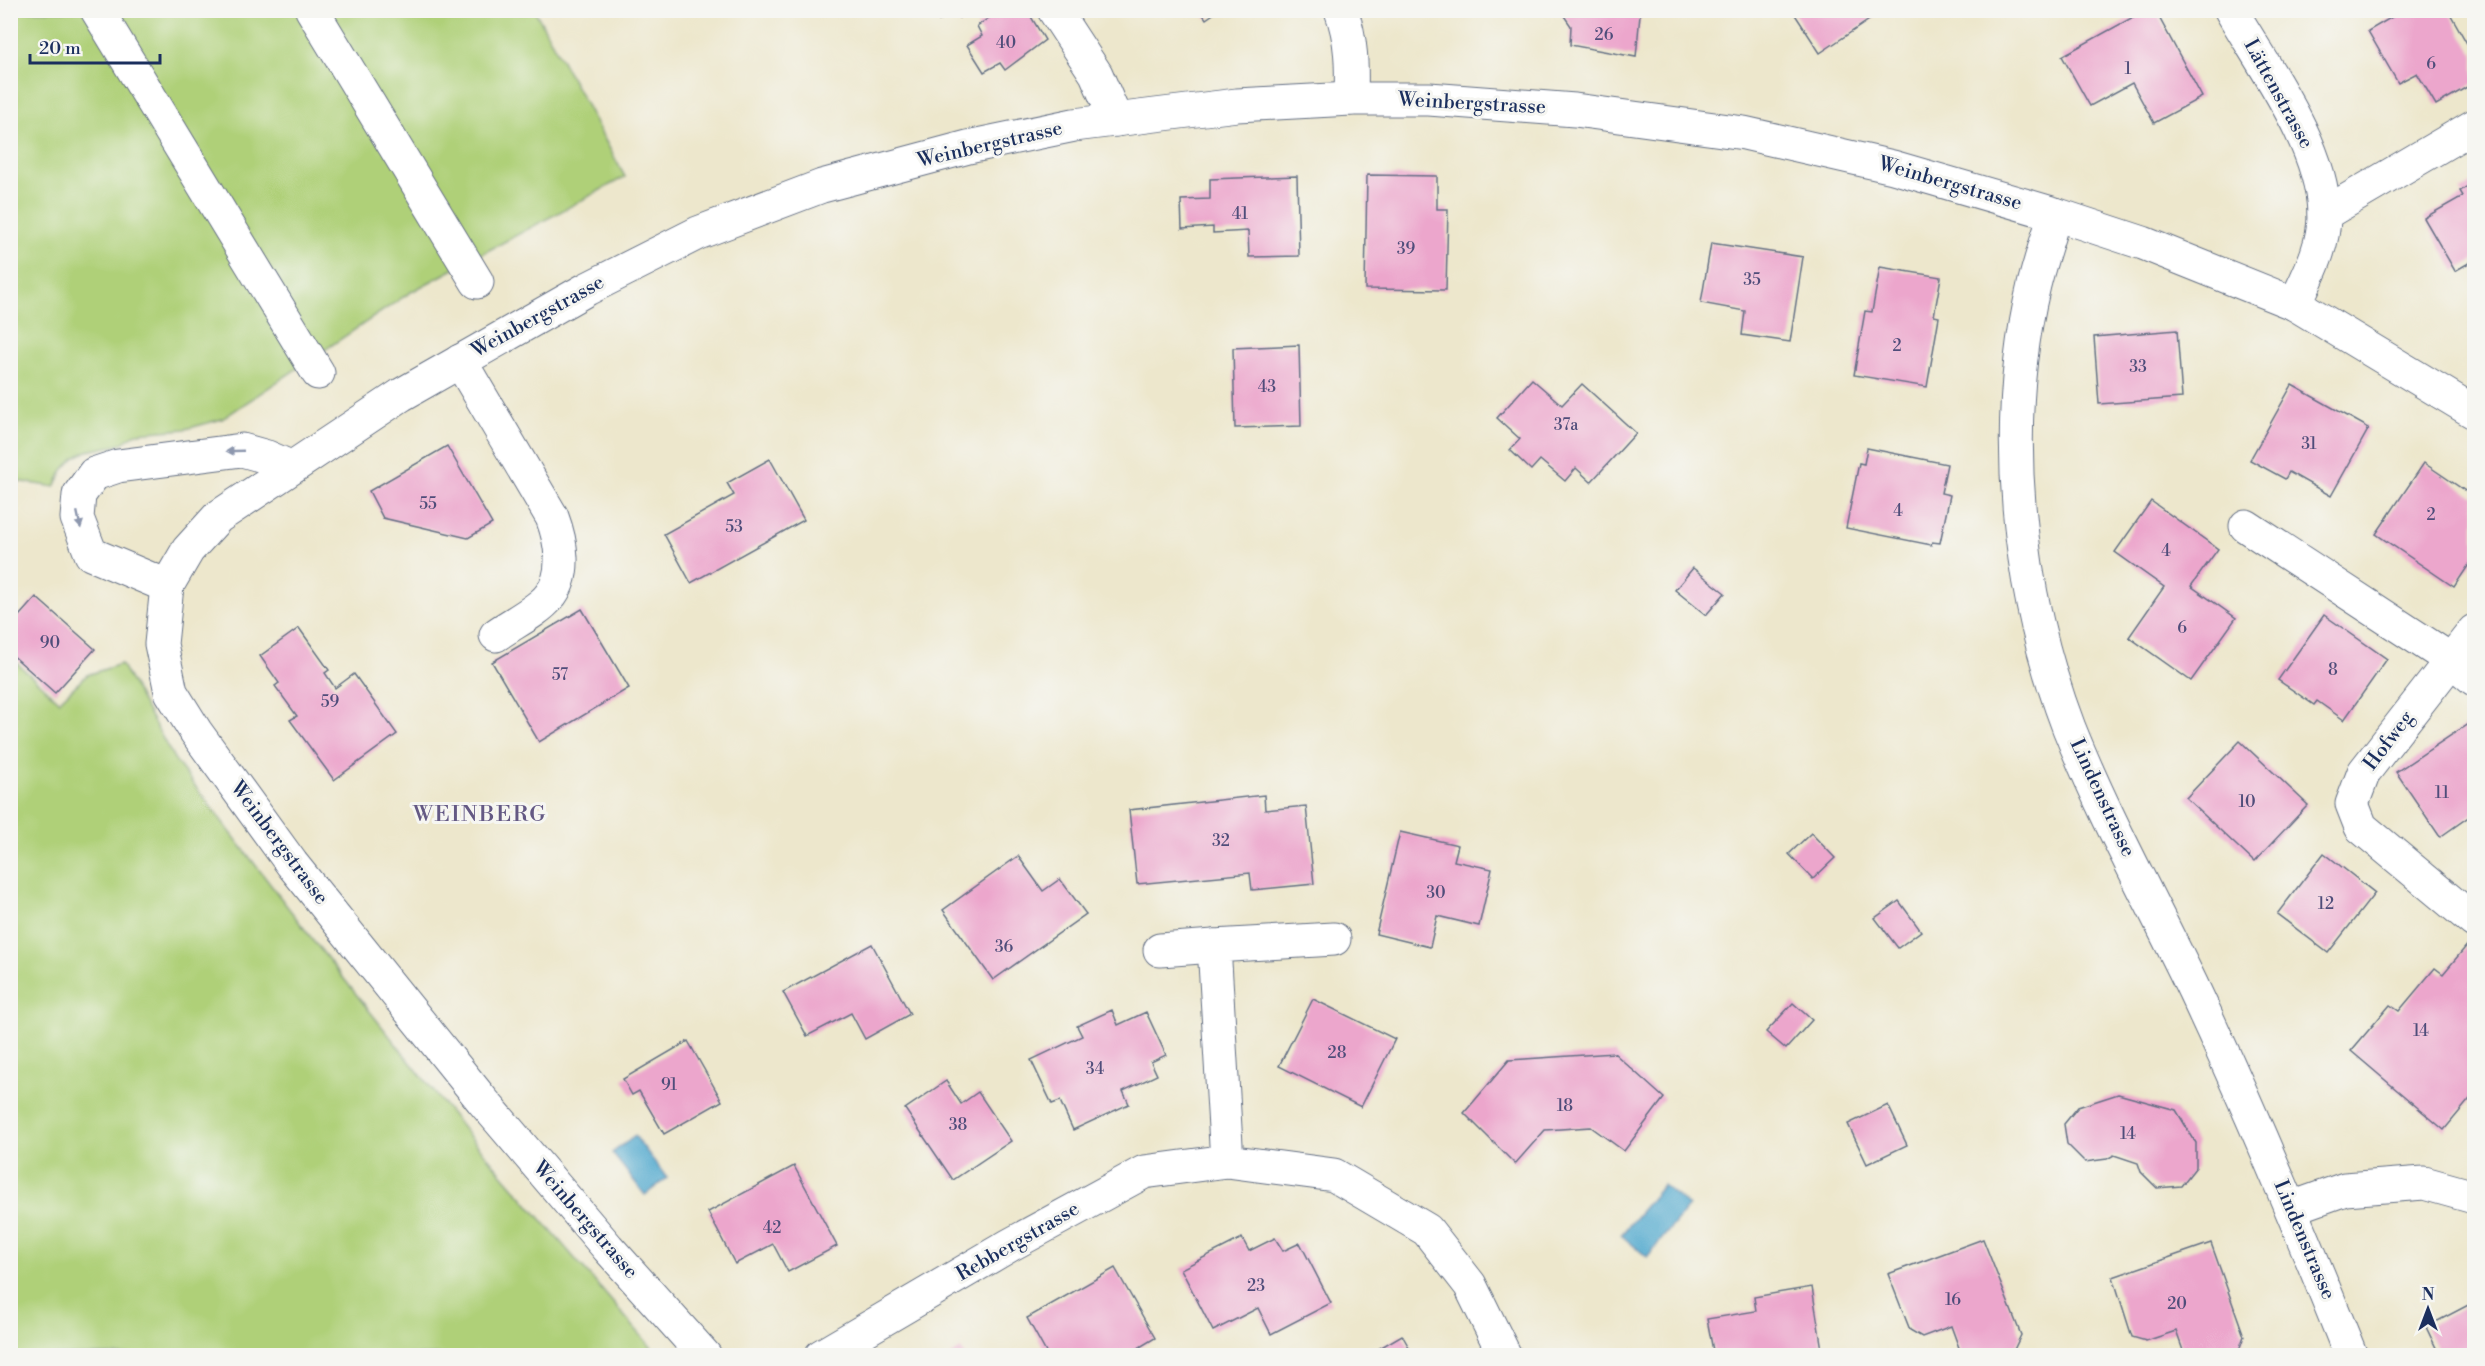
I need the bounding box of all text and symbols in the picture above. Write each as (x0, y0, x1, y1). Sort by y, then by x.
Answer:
house number: 26 (1595, 25, 1614, 45)
scale bar (30, 27, 160, 65)
house number: 40 (996, 33, 1016, 53)
street label: Lättenstrasse (2238, 35, 2318, 153)
text: 20 m (39, 37, 81, 60)
house number: 6 (2426, 54, 2436, 74)
house number: 1 (2125, 59, 2132, 79)
street label: Weinbergstrasse (1396, 88, 1547, 120)
street label: Weinbergstrasse (914, 116, 1065, 174)
street label: Weinbergstrasse (1874, 151, 2025, 216)
house number: 41 (1232, 204, 1248, 224)
house number: 39 (1397, 239, 1416, 259)
street label: Weinbergstrasse (466, 270, 609, 364)
house number: 35 (1743, 270, 1761, 290)
house number: 2 (1892, 336, 1902, 356)
house number: 33 (2129, 357, 2147, 377)
house number: 43 (1258, 377, 1276, 397)
house number: 37a (1554, 415, 1579, 435)
house number: 31 (2301, 434, 2317, 454)
one-way arrow (225, 446, 244, 456)
house number: 55 (419, 494, 437, 514)
house number: 4 (1893, 501, 1903, 521)
house number: 2 (2426, 505, 2436, 525)
one-way arrow (75, 511, 84, 530)
house number: 53 (725, 517, 743, 537)
house number: 4 (2161, 541, 2171, 561)
house number: 6 (2177, 618, 2187, 638)
house number: 90 (40, 633, 60, 653)
house number: 8 (2328, 660, 2338, 680)
house number: 57 (552, 665, 568, 685)
house number: 59 (321, 692, 340, 712)
street label: Hofweg (2358, 706, 2420, 776)
street label: Lindenstrasse (2064, 735, 2140, 861)
street label: Weinbergstrasse (224, 776, 334, 910)
house number: 11 (2435, 783, 2449, 803)
house number: 10 (2239, 792, 2256, 812)
district label: WEINBERG (412, 801, 547, 828)
house number: 32 (1212, 831, 1230, 851)
house number: 30 (1426, 883, 1446, 903)
house number: 12 (2318, 894, 2334, 914)
house number: 36 (995, 937, 1014, 957)
house number: 14 (2413, 1021, 2429, 1041)
house number: 28 (1328, 1043, 1347, 1063)
house number: 34 (1086, 1059, 1105, 1079)
house number: 91 (661, 1075, 677, 1095)
house number: 18 (1557, 1096, 1573, 1116)
house number: 38 (949, 1115, 968, 1135)
house number: 14 (2120, 1124, 2136, 1144)
street label: Weinbergstrasse (526, 1155, 643, 1284)
street label: Lindenstrasse (2268, 1176, 2340, 1304)
street label: Rebbergstrasse (952, 1197, 1084, 1287)
house number: 42 (763, 1218, 781, 1238)
house number: 23 (1247, 1276, 1265, 1296)
north arrow (2398, 1279, 2458, 1339)
text: N (2422, 1285, 2435, 1305)
house number: 16 (1945, 1290, 1961, 1310)
house number: 20 (2167, 1294, 2187, 1314)

